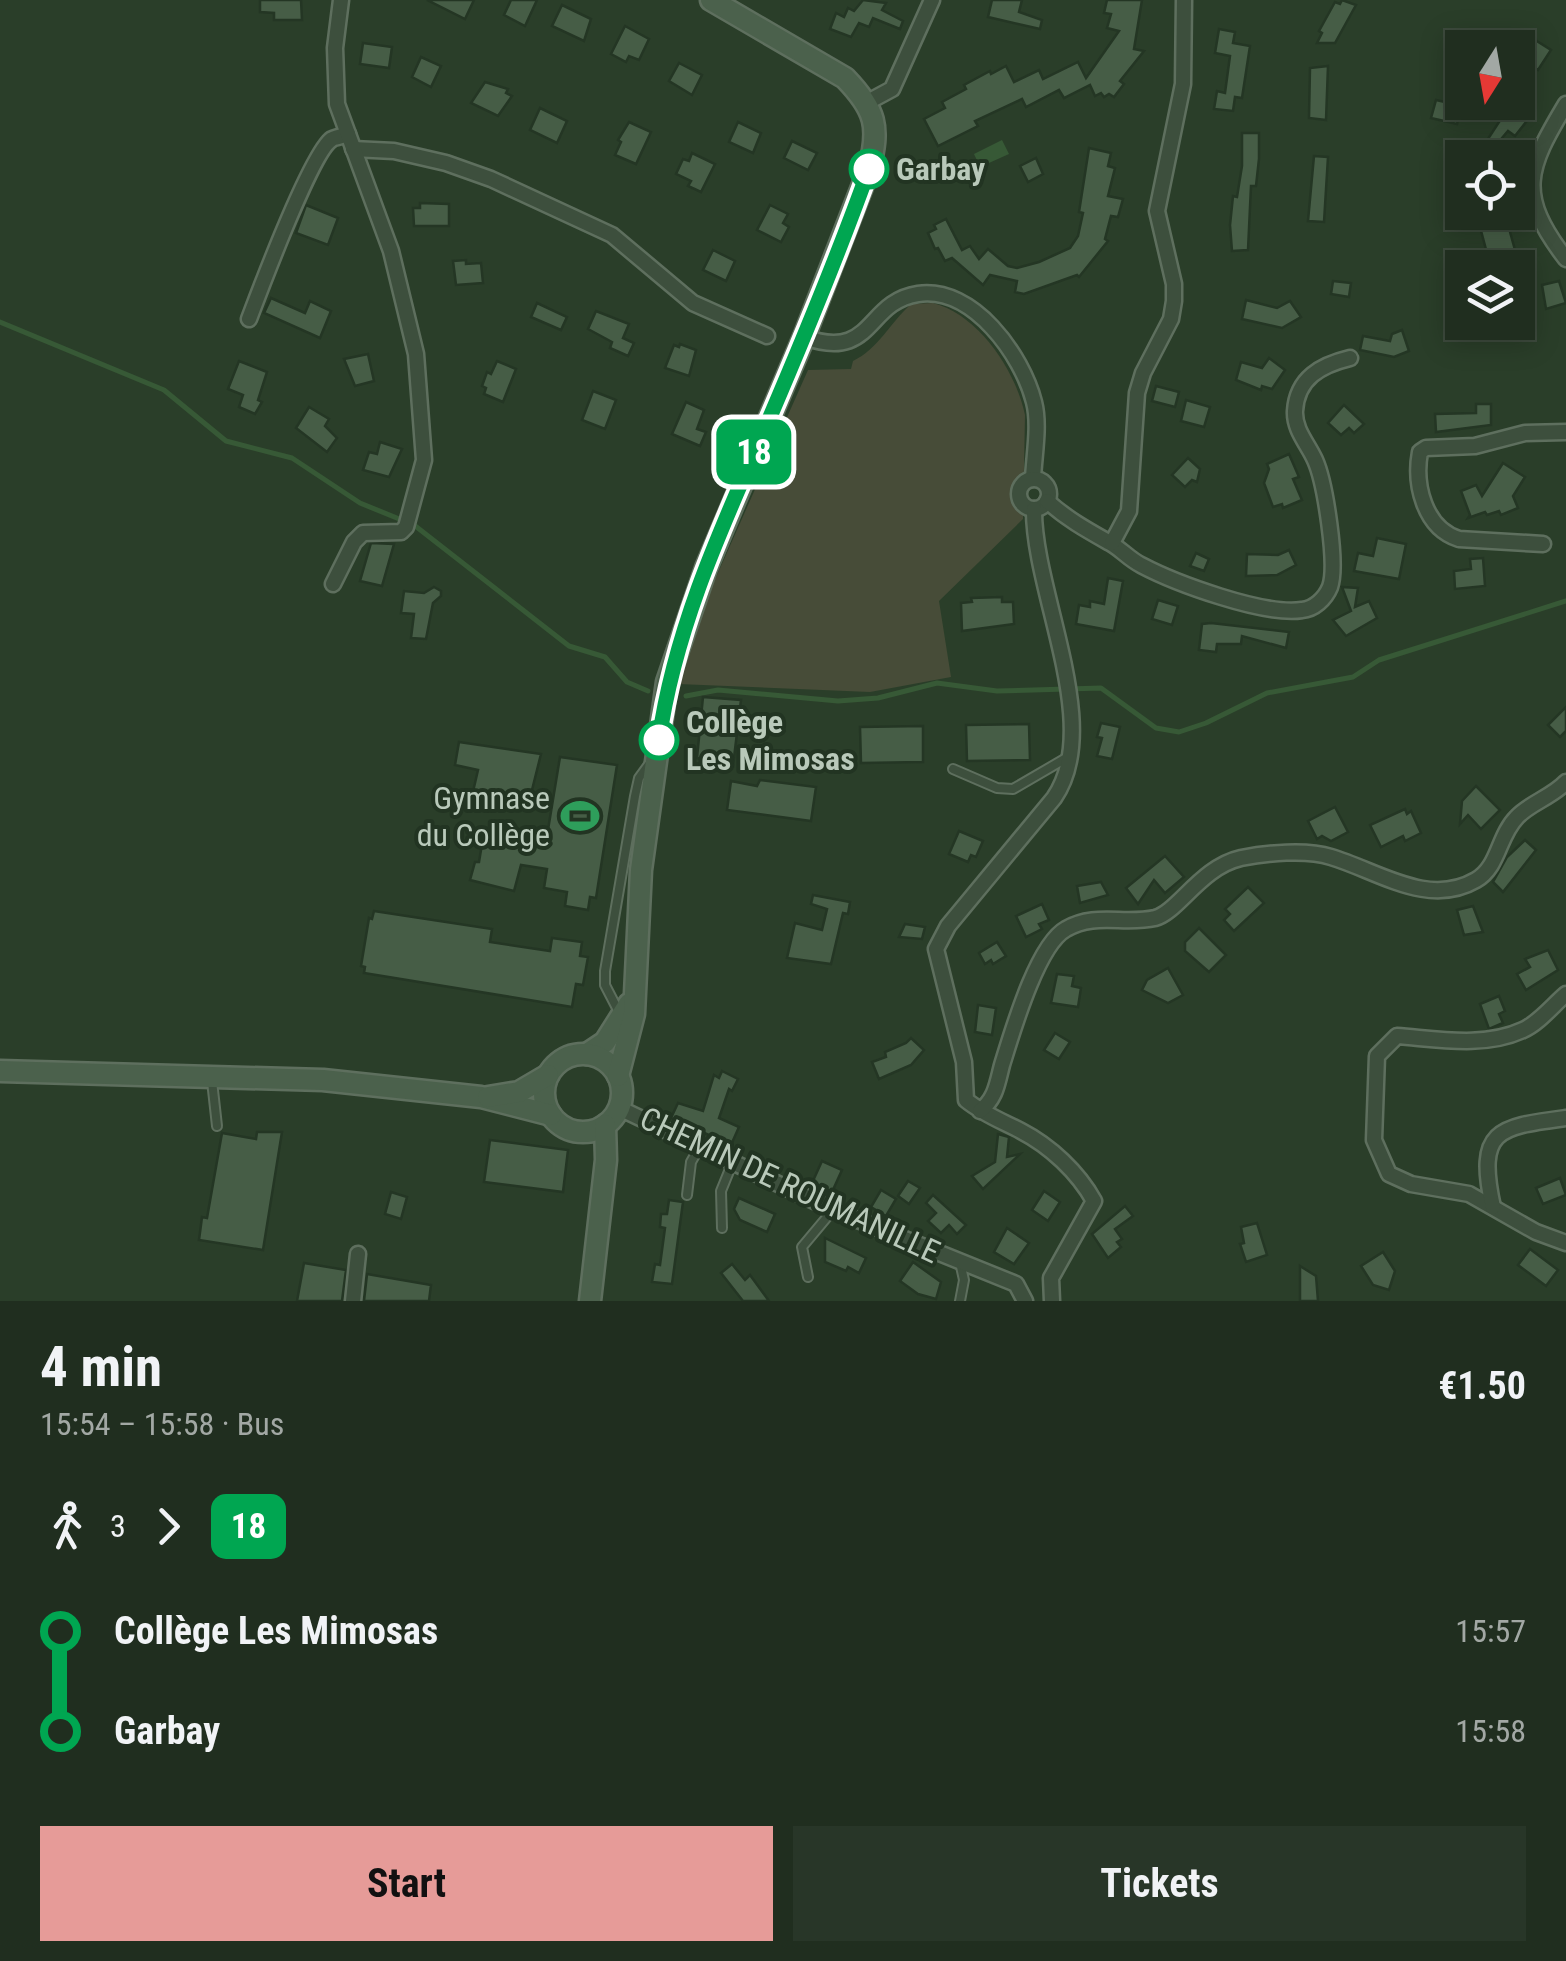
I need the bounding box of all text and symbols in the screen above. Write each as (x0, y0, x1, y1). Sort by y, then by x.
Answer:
north arrow (1445, 30, 1535, 120)
map controls (1445, 30, 1535, 340)
button: locate (1445, 140, 1535, 230)
marker: Garbay (850, 150, 888, 188)
place label: Garbay (896, 150, 985, 188)
button: layers (1445, 250, 1535, 340)
line badge: 18 (709, 420, 799, 484)
text: 18 (736, 432, 772, 473)
place label: Collège Les Mimosas (686, 703, 855, 778)
marker: Collège Les Mimosas (640, 721, 678, 759)
place label: Gymnase du Collège (417, 779, 550, 854)
sports icon: Gymnase du Collège (559, 795, 601, 837)
street label: CHEMIN DE ROUMANILLE (634, 1099, 946, 1271)
text: 4 min (40, 1335, 162, 1399)
text: €1.50 (1438, 1364, 1526, 1408)
text: 15:54 – 15:58 · Bus (40, 1405, 284, 1443)
icon: walk (40, 1499, 95, 1554)
icon: forward (141, 1499, 196, 1554)
text: 18 (231, 1506, 266, 1547)
text: 3 (110, 1507, 126, 1545)
text: Collège Les Mimosas (114, 1609, 438, 1653)
text: 15:57 (1455, 1612, 1526, 1650)
text: Garbay (114, 1709, 220, 1753)
text: 15:58 (1455, 1712, 1526, 1750)
button: Start (40, 1826, 773, 1941)
button: Tickets (793, 1826, 1526, 1941)

